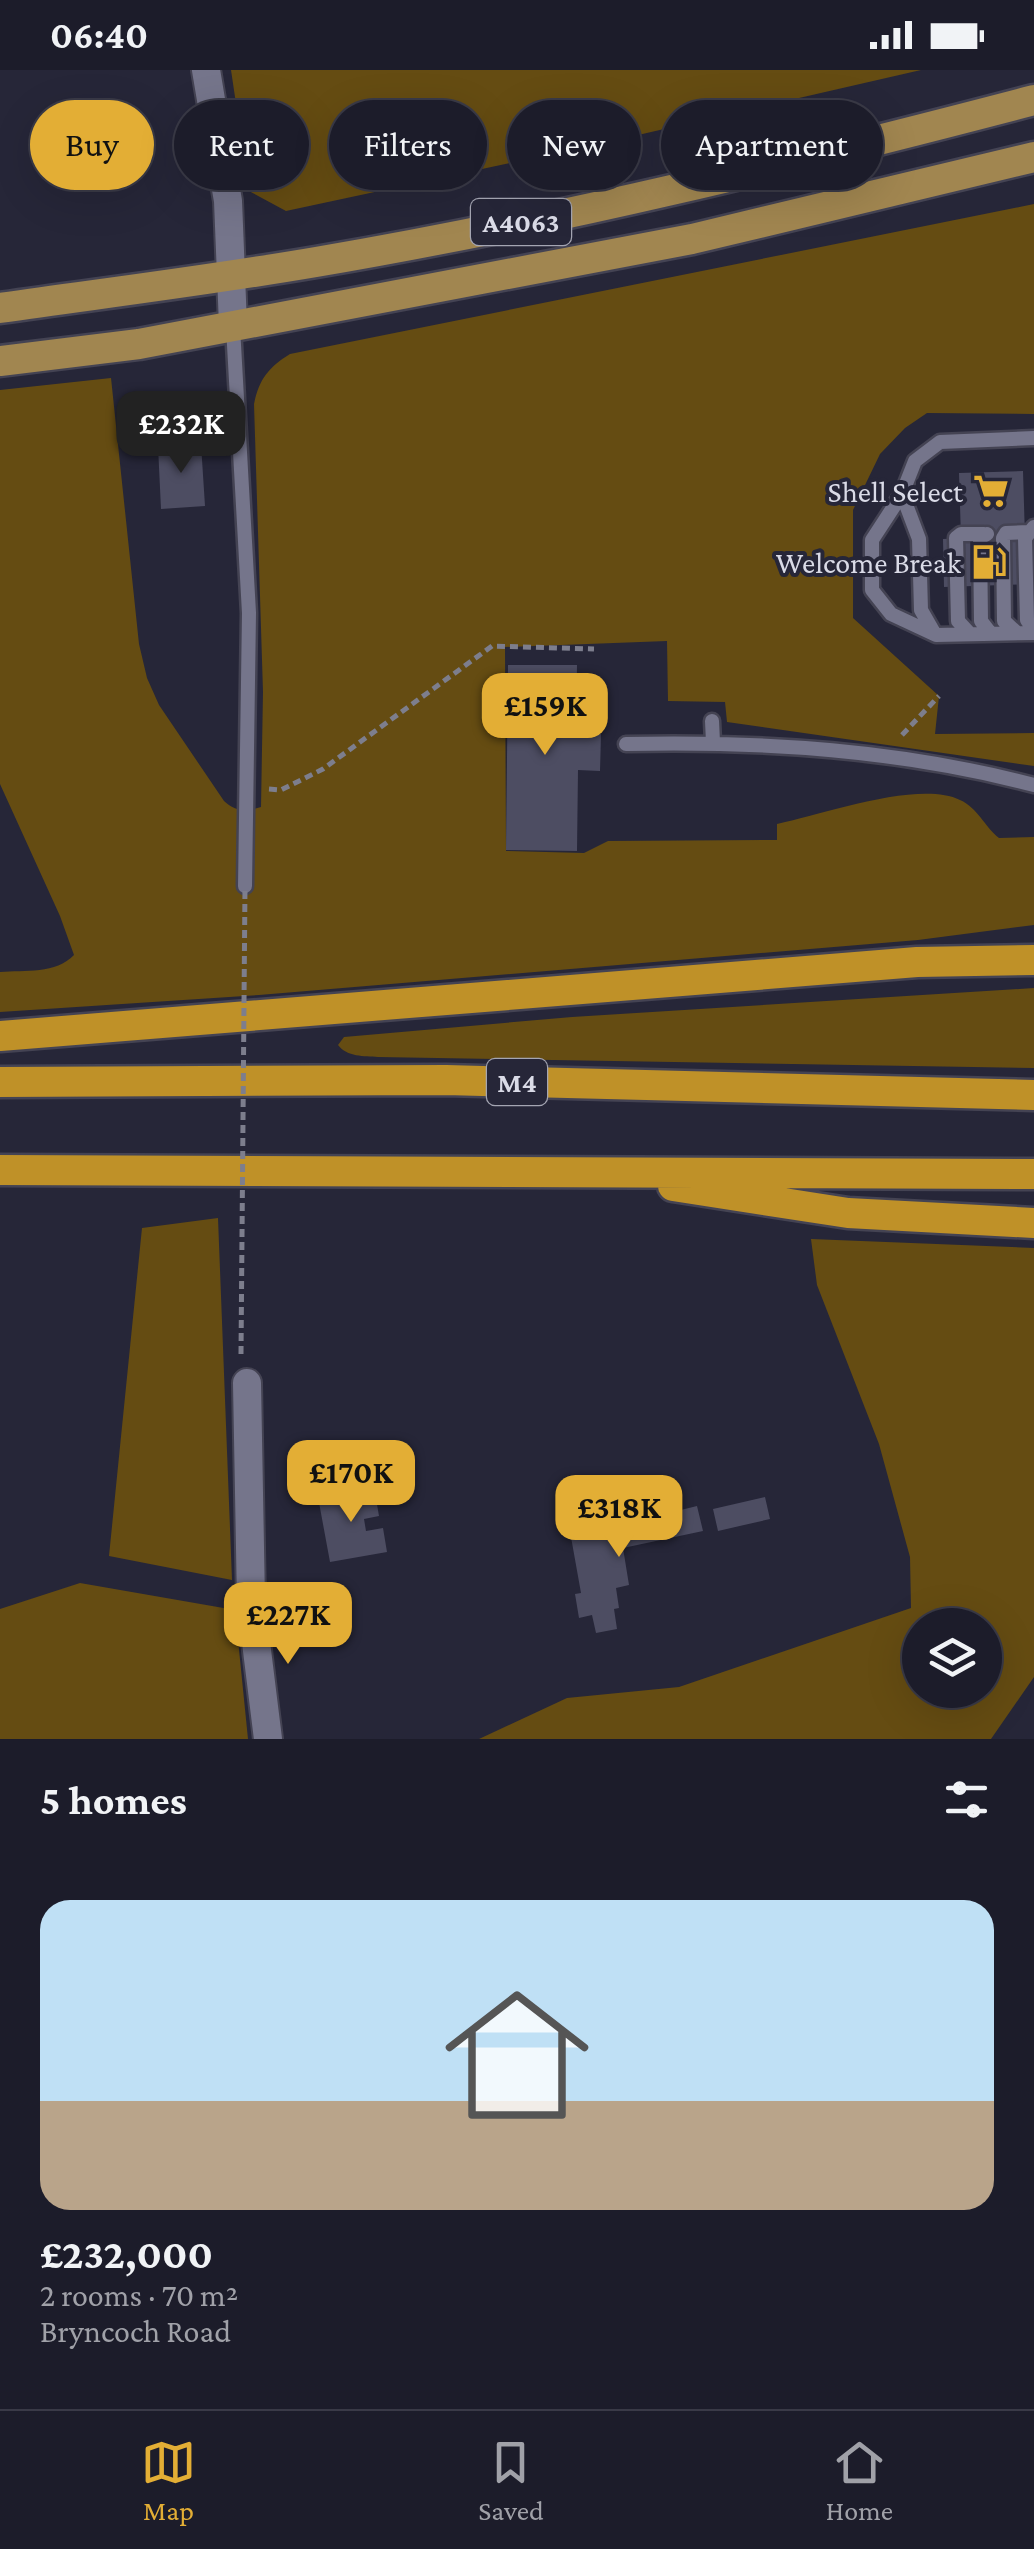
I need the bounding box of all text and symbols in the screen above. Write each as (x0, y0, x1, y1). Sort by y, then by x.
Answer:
text: 06:40 (50, 14, 148, 56)
chip: Buy (30, 100, 154, 190)
chip: Rent (174, 100, 309, 190)
chip: Filters (329, 100, 487, 190)
chip: New (507, 100, 641, 190)
chip: Apartment (661, 100, 883, 190)
road number: A4063 (471, 199, 571, 245)
pin: £232K (111, 391, 251, 476)
text: £232K (138, 405, 224, 441)
supermarket icon: Shell Select (972, 472, 1010, 510)
place label: Shell Select (828, 475, 964, 508)
fuel station icon: Welcome Break (970, 543, 1008, 581)
place label: Welcome Break (776, 546, 962, 579)
pin: £159K (475, 673, 615, 758)
text: £159K (504, 687, 586, 723)
road number: M4 (487, 1059, 547, 1105)
pin: £170K (281, 1440, 421, 1525)
text: £170K (309, 1454, 393, 1490)
pin: £318K (549, 1475, 689, 1560)
text: £318K (577, 1489, 661, 1525)
pin: £227K (218, 1582, 358, 1667)
text: £227K (246, 1596, 330, 1632)
map controls (902, 1608, 1002, 1708)
button: layers (902, 1608, 1002, 1708)
icon: filters (939, 1772, 994, 1827)
text: 5 homes (40, 1776, 187, 1823)
icon: home (427, 1965, 607, 2145)
text: £232,000 (40, 2230, 213, 2277)
text: 2 rooms · 70 m² (40, 2277, 238, 2313)
text: Bryncoch Road (40, 2313, 231, 2349)
tab: Map (141, 2435, 196, 2526)
tab: Saved (478, 2435, 544, 2526)
tab: Home (826, 2435, 893, 2526)

